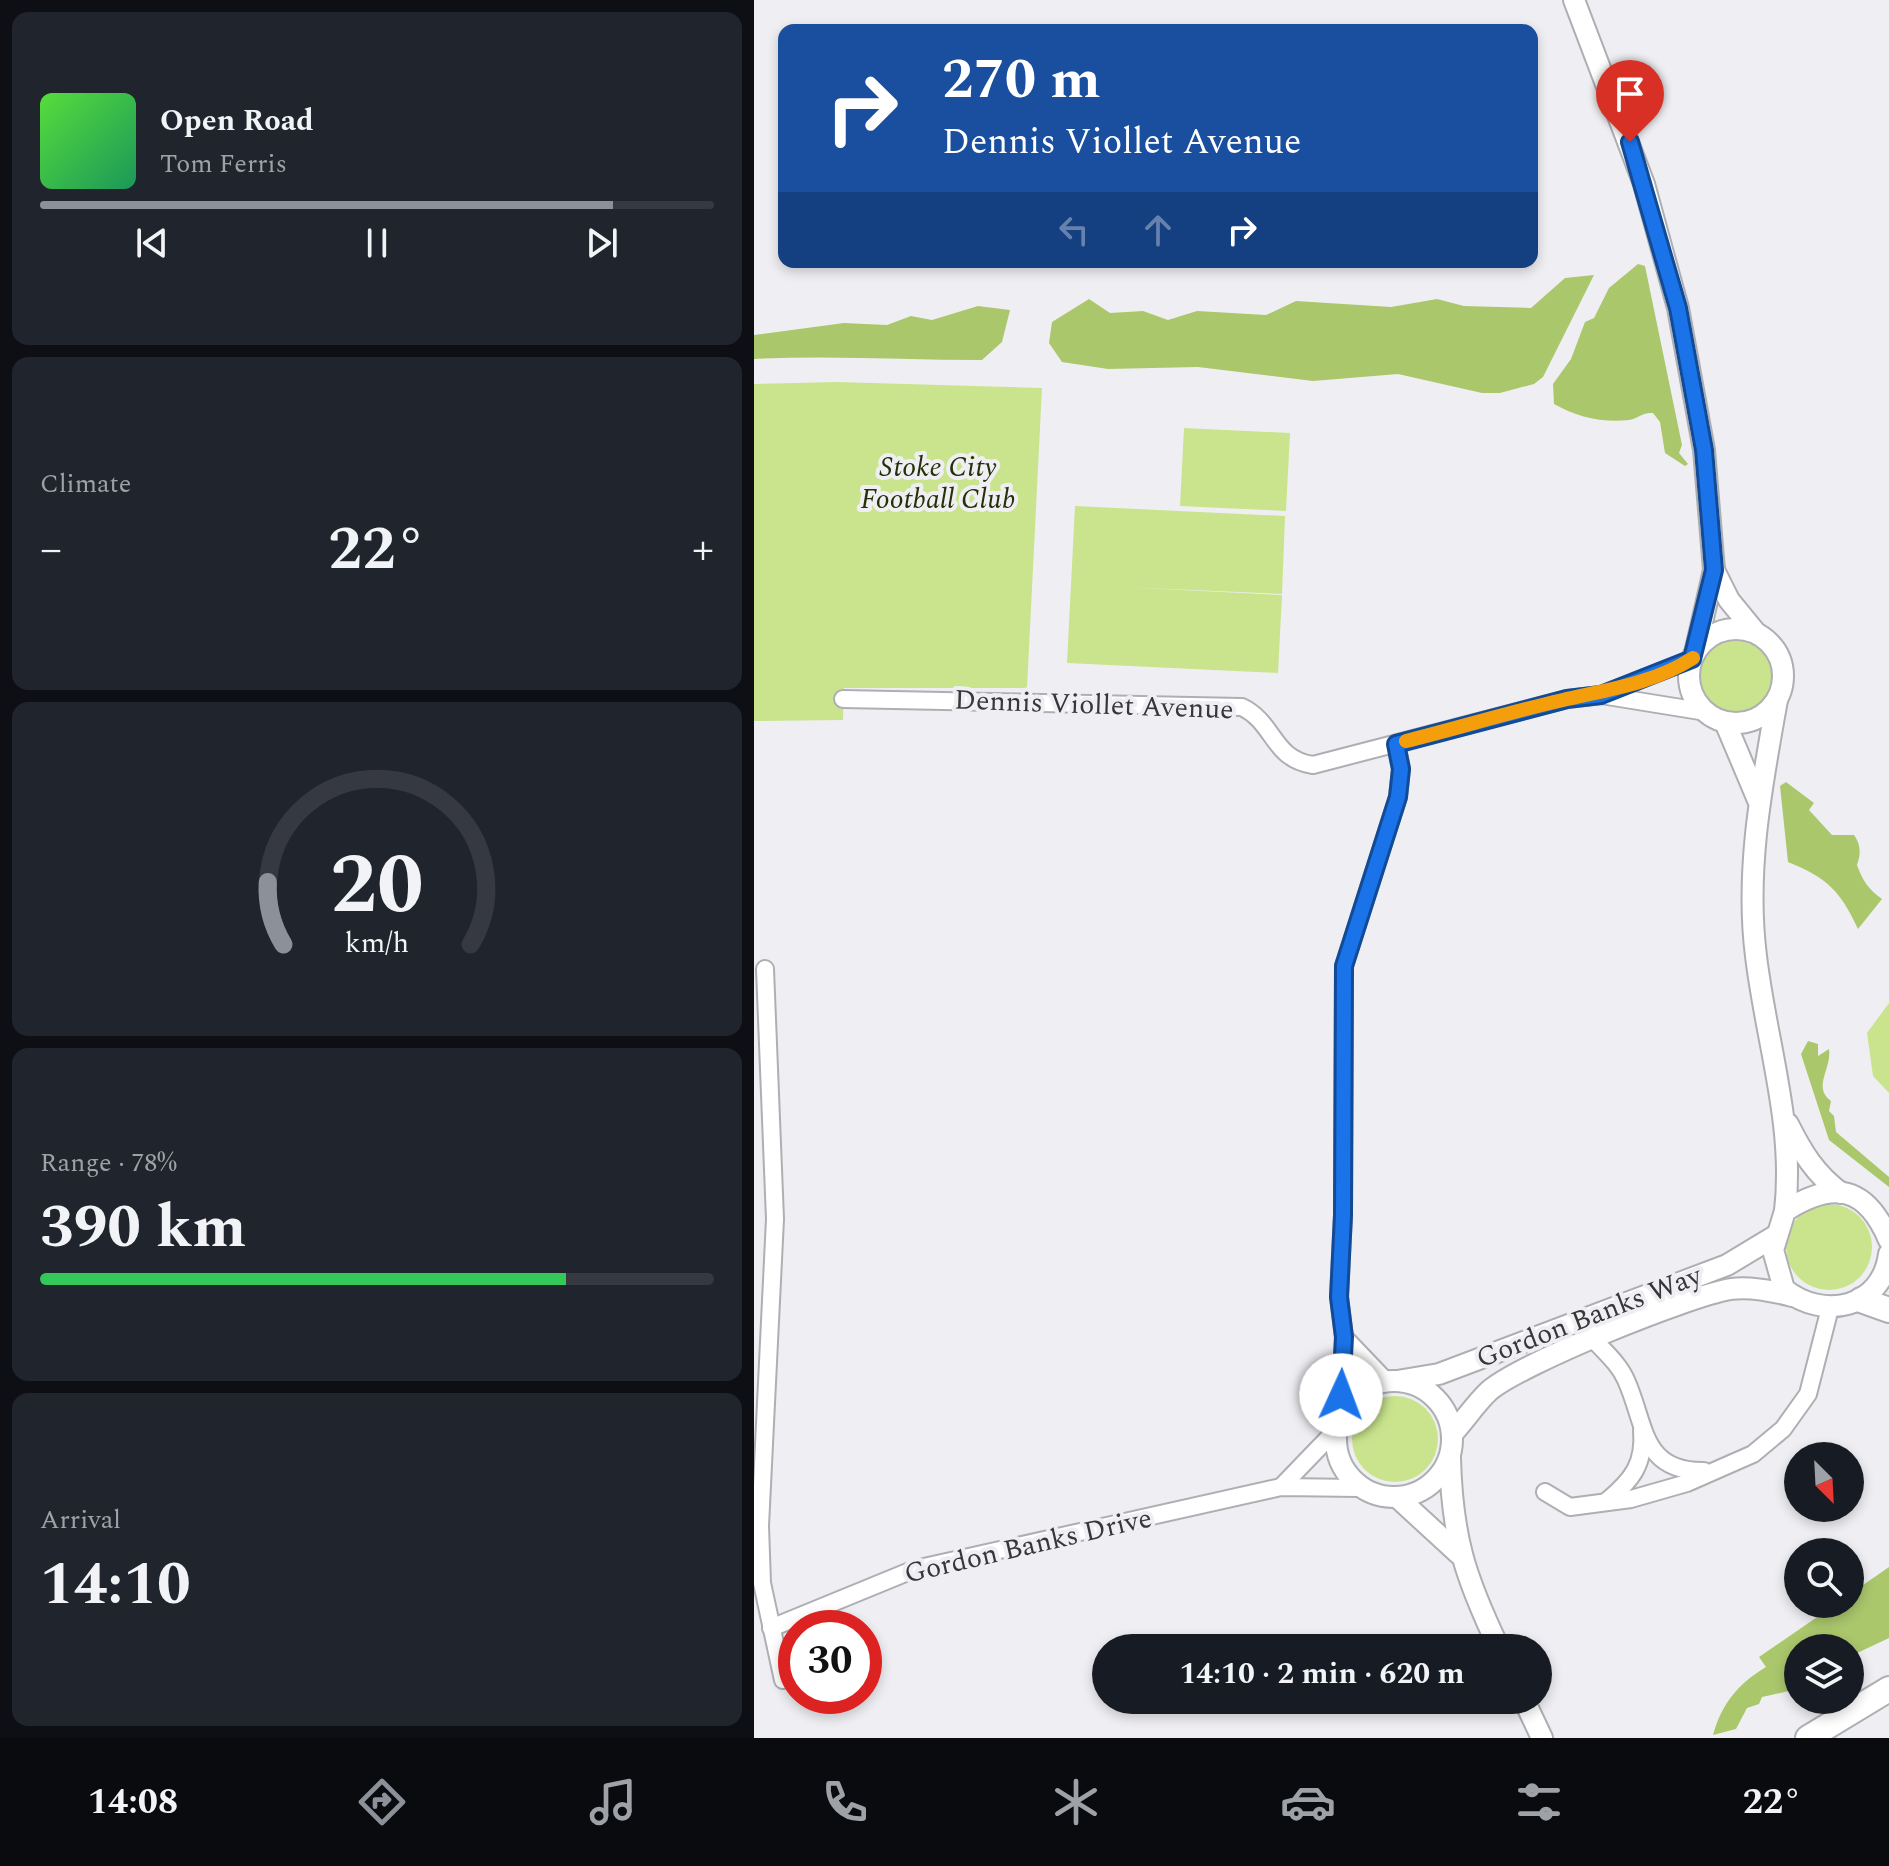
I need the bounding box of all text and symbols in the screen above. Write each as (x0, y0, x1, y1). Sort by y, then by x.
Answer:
text: 270 m (942, 38, 1101, 123)
icon: right (810, 56, 914, 160)
pin (1596, 60, 1664, 142)
icon: arrive (1608, 72, 1652, 116)
text: Open Road (160, 98, 314, 144)
text: Dennis Viollet Avenue (942, 115, 1301, 170)
text: Tom Ferris (160, 144, 287, 184)
icon: left (1052, 208, 1096, 252)
icon: ahead (1136, 208, 1180, 252)
icon: right (1220, 208, 1264, 252)
icon: previous (130, 221, 174, 265)
icon: pause (355, 221, 399, 265)
icon: next (580, 221, 624, 265)
park label: Stoke City Football Club (861, 446, 1015, 521)
text: Climate (40, 464, 131, 504)
text: 22° (328, 504, 426, 596)
text: − (40, 516, 62, 583)
text: + (692, 516, 714, 583)
street label: Dennis Viollet Avenue (954, 679, 1234, 731)
text: 20 (330, 823, 424, 950)
text: km/h (345, 922, 409, 965)
text: Range · 78% (40, 1143, 177, 1183)
text: 390 km (40, 1182, 246, 1274)
street label: Gordon Banks Way (1470, 1254, 1709, 1380)
position arrow (1299, 1353, 1383, 1437)
north arrow (1784, 1442, 1864, 1522)
map controls (1784, 1442, 1864, 1714)
street label: Gordon Banks Drive (900, 1497, 1156, 1595)
text: Arrival (40, 1500, 121, 1540)
button: search (1784, 1538, 1864, 1618)
text: 14:10 (40, 1539, 191, 1631)
speed limit sign: 30 (778, 1610, 882, 1714)
button: layers (1784, 1634, 1864, 1714)
text: 14:10 · 2 min · 620 m (1179, 1651, 1465, 1697)
icon: directions (354, 1774, 410, 1830)
icon: music (585, 1774, 641, 1830)
icon: phone (817, 1774, 873, 1830)
icon: climate (1048, 1774, 1104, 1830)
icon: car (1280, 1774, 1336, 1830)
icon: filters (1511, 1774, 1567, 1830)
text: 14:08 (88, 1775, 178, 1830)
text: 22° (1743, 1775, 1801, 1830)

